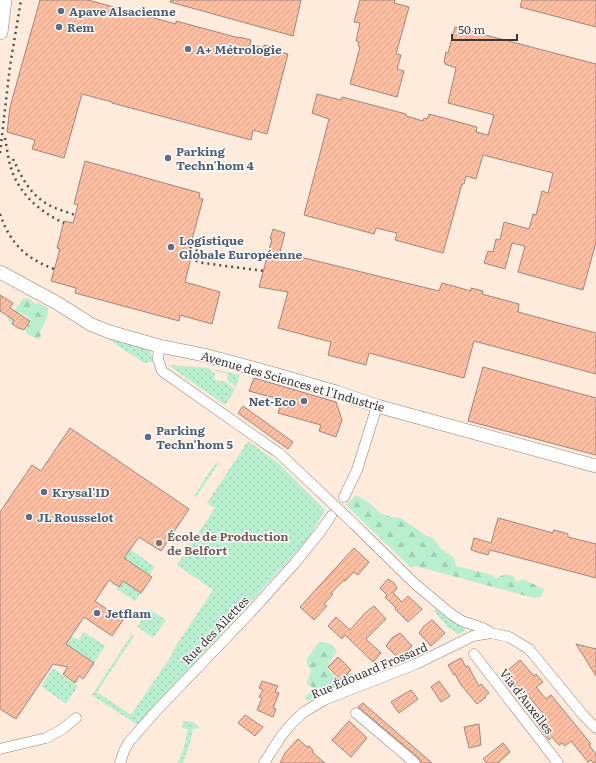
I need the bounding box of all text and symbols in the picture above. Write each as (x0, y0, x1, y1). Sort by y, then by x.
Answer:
place label: Apave Alsacienne (69, 2, 176, 20)
marker: Apave Alsacienne (56, 6, 66, 16)
scale bar (452, 16, 517, 42)
place label: Rem (67, 18, 94, 36)
text: 50 m (458, 20, 485, 38)
marker: Rem (54, 22, 64, 32)
place label: A+ Métrologie (196, 40, 282, 58)
marker: A+ Métrologie (183, 44, 193, 54)
place label: Parking Techn'hom 4 (176, 142, 255, 174)
marker: Parking Techn'hom 4 (163, 153, 173, 163)
place label: Logistique Globale Européenne (179, 231, 303, 263)
marker: Logistique Globale Européenne (166, 242, 176, 252)
street label: Avenue des Sciences et l'Industrie (199, 346, 387, 416)
place label: Net-Eco (248, 392, 296, 410)
marker: Net-Eco (299, 396, 309, 406)
place label: Parking Techn'hom 5 (156, 421, 234, 453)
marker: Parking Techn'hom 5 (143, 432, 153, 442)
place label: Krysal'ID (52, 483, 110, 501)
marker: Krysal'ID (39, 487, 49, 497)
place label: JL Rousselot (37, 508, 115, 526)
marker: JL Rousselot (24, 512, 34, 522)
place label: École de Production de Belfort (167, 527, 289, 559)
marker: École de Production de Belfort (154, 538, 164, 548)
street label: Rue des Ailettes (177, 591, 253, 668)
place label: Jetflam (105, 604, 151, 622)
marker: Jetflam (92, 608, 102, 618)
street label: Rue Édouard Frossard (308, 637, 431, 703)
street label: Via d'Auxelles (496, 664, 559, 738)

